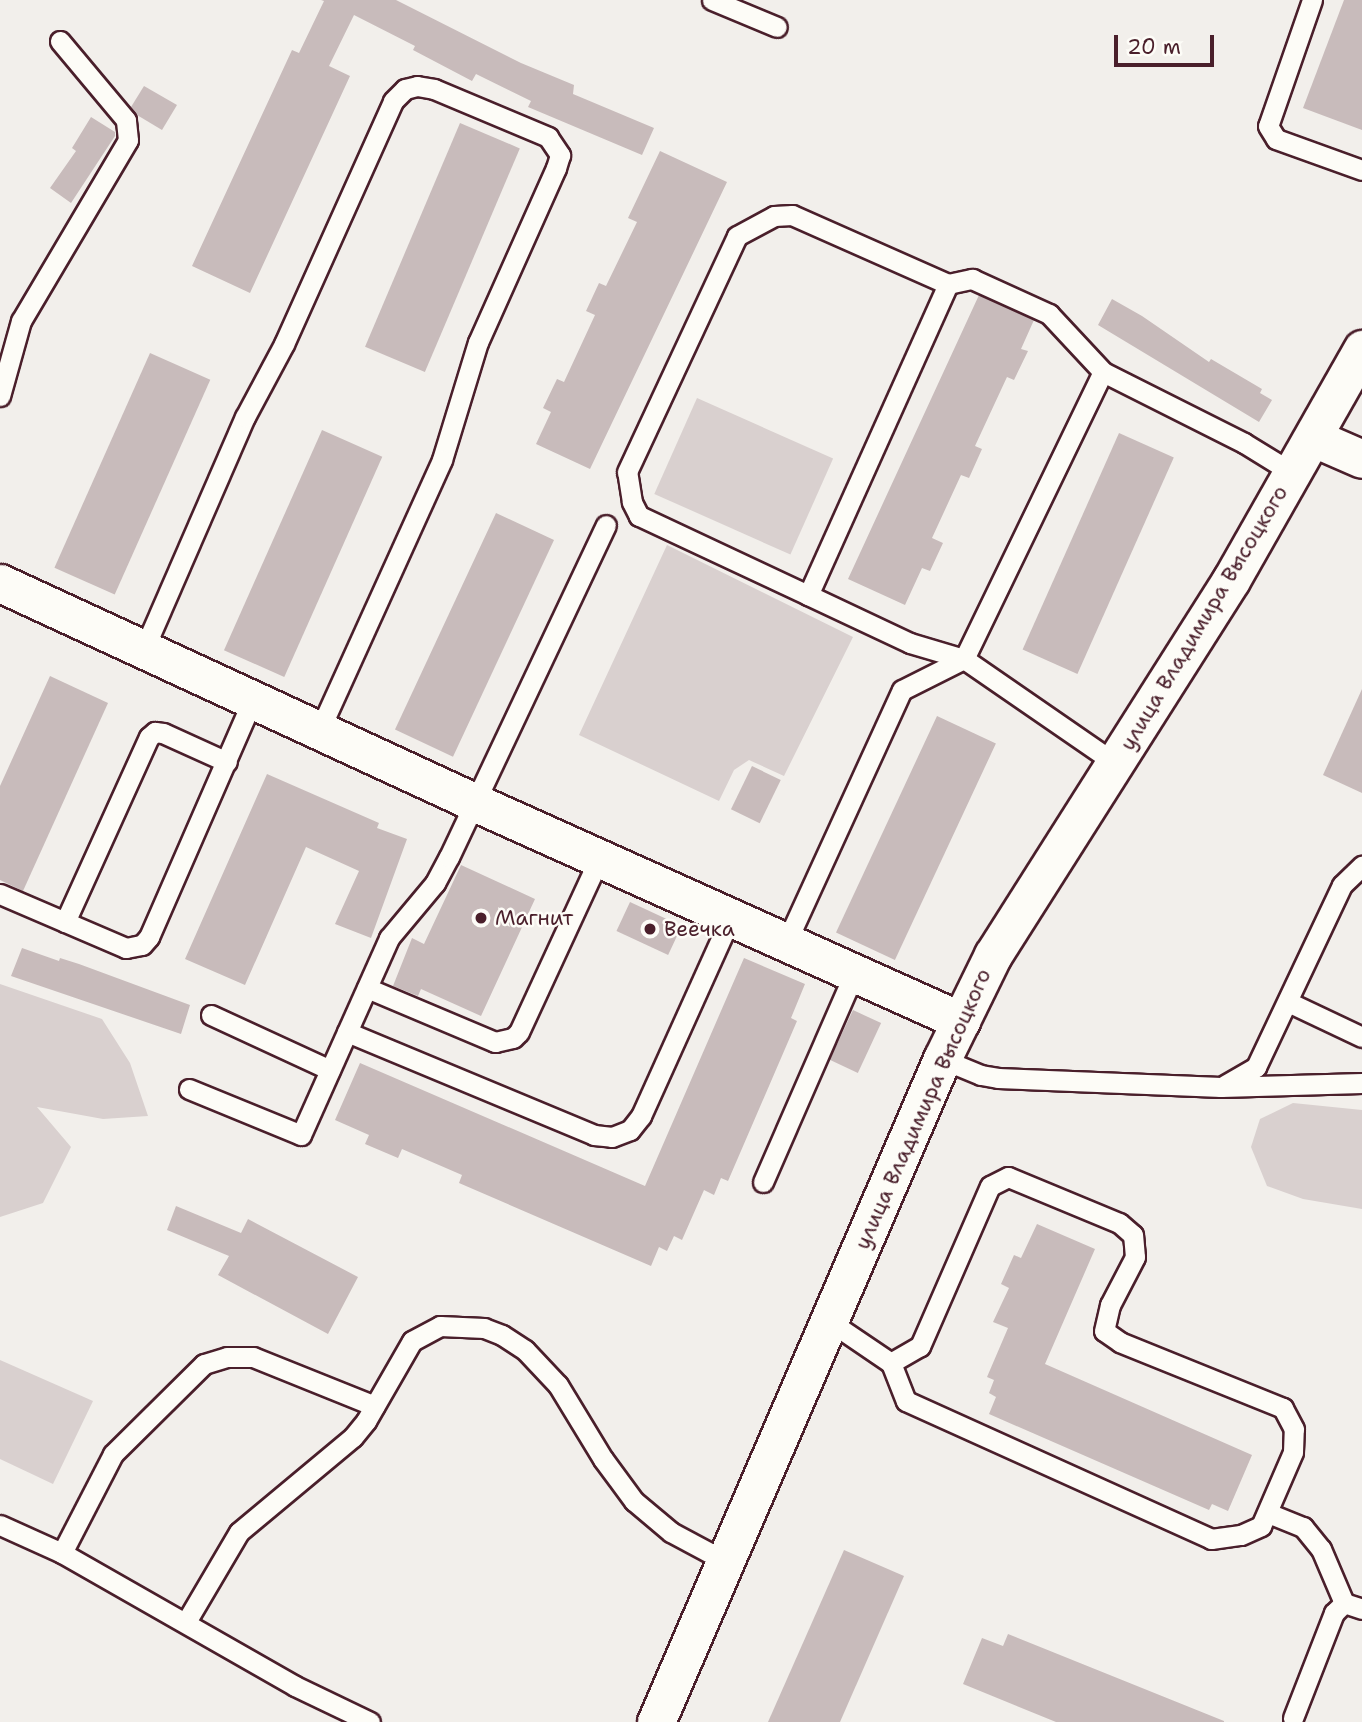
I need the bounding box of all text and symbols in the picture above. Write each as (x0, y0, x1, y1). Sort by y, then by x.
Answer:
scale bar (1117, 21, 1217, 65)
text: 20 m (1127, 33, 1181, 61)
street label: улица Владимира Высоцкого (1115, 481, 1293, 755)
place label: Магнит (495, 905, 573, 931)
marker: Магнит (473, 910, 489, 926)
place label: Веечка (664, 916, 735, 942)
marker: Веечка (642, 921, 658, 937)
street label: улица Владимира Высоцкого (850, 965, 996, 1253)

